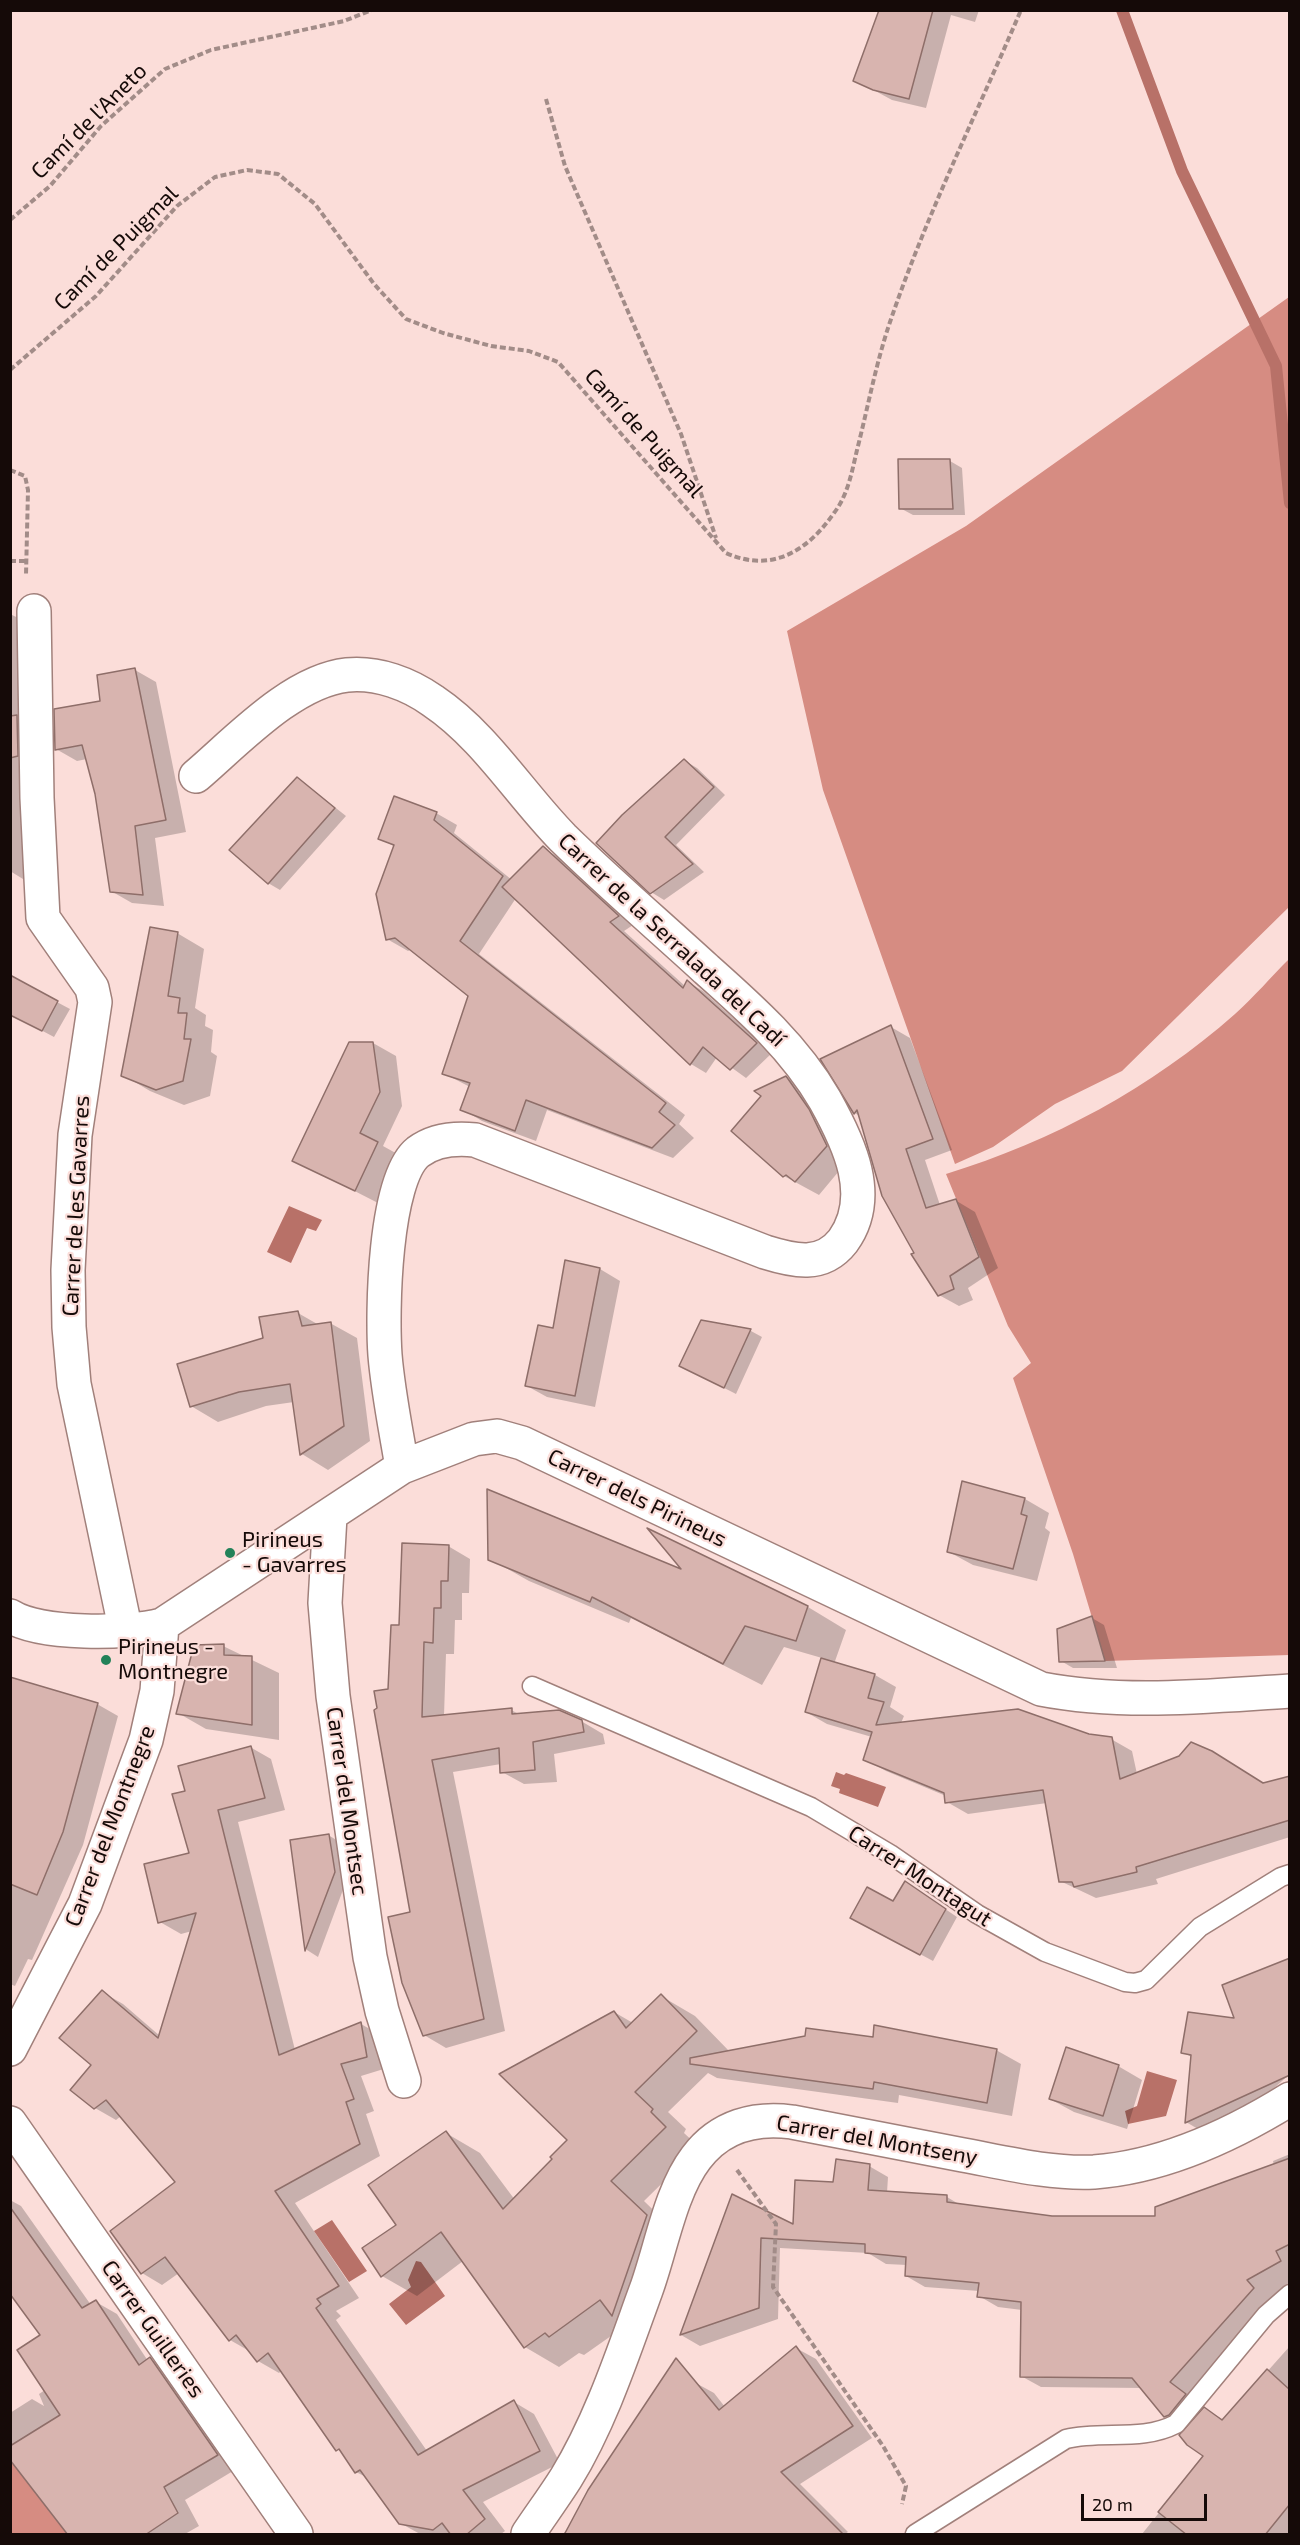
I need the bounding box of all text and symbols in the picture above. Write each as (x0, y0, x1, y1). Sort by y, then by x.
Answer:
street label: Camí de l'Aneto (26, 58, 152, 184)
street label: Camí de Puigmal (48, 180, 184, 316)
street label: Camí de Puigmal (579, 363, 709, 503)
street label: Carrer de la Serralada del Cadí (553, 828, 791, 1052)
street label: Carrer de les Gavarres (57, 1095, 95, 1317)
street label: Carrer dels Pirineus (543, 1443, 731, 1553)
place label: Pirineus - Gavarres (242, 1527, 347, 1579)
marker: Pirineus - Gavarres (223, 1546, 237, 1560)
place label: Pirineus - Montnegre (118, 1634, 228, 1686)
marker: Pirineus - Montnegre (99, 1653, 113, 1667)
street label: Carrer del Montsec (321, 1705, 373, 1897)
street label: Carrer del Montnegre (59, 1722, 161, 1930)
street label: Carrer Montagut (843, 1820, 997, 1932)
street label: Carrer del Montseny (774, 2109, 980, 2171)
street label: Carrer Guilleries (96, 2255, 210, 2403)
scale bar (1084, 2482, 1210, 2520)
text: 20 m (1092, 2493, 1133, 2515)

